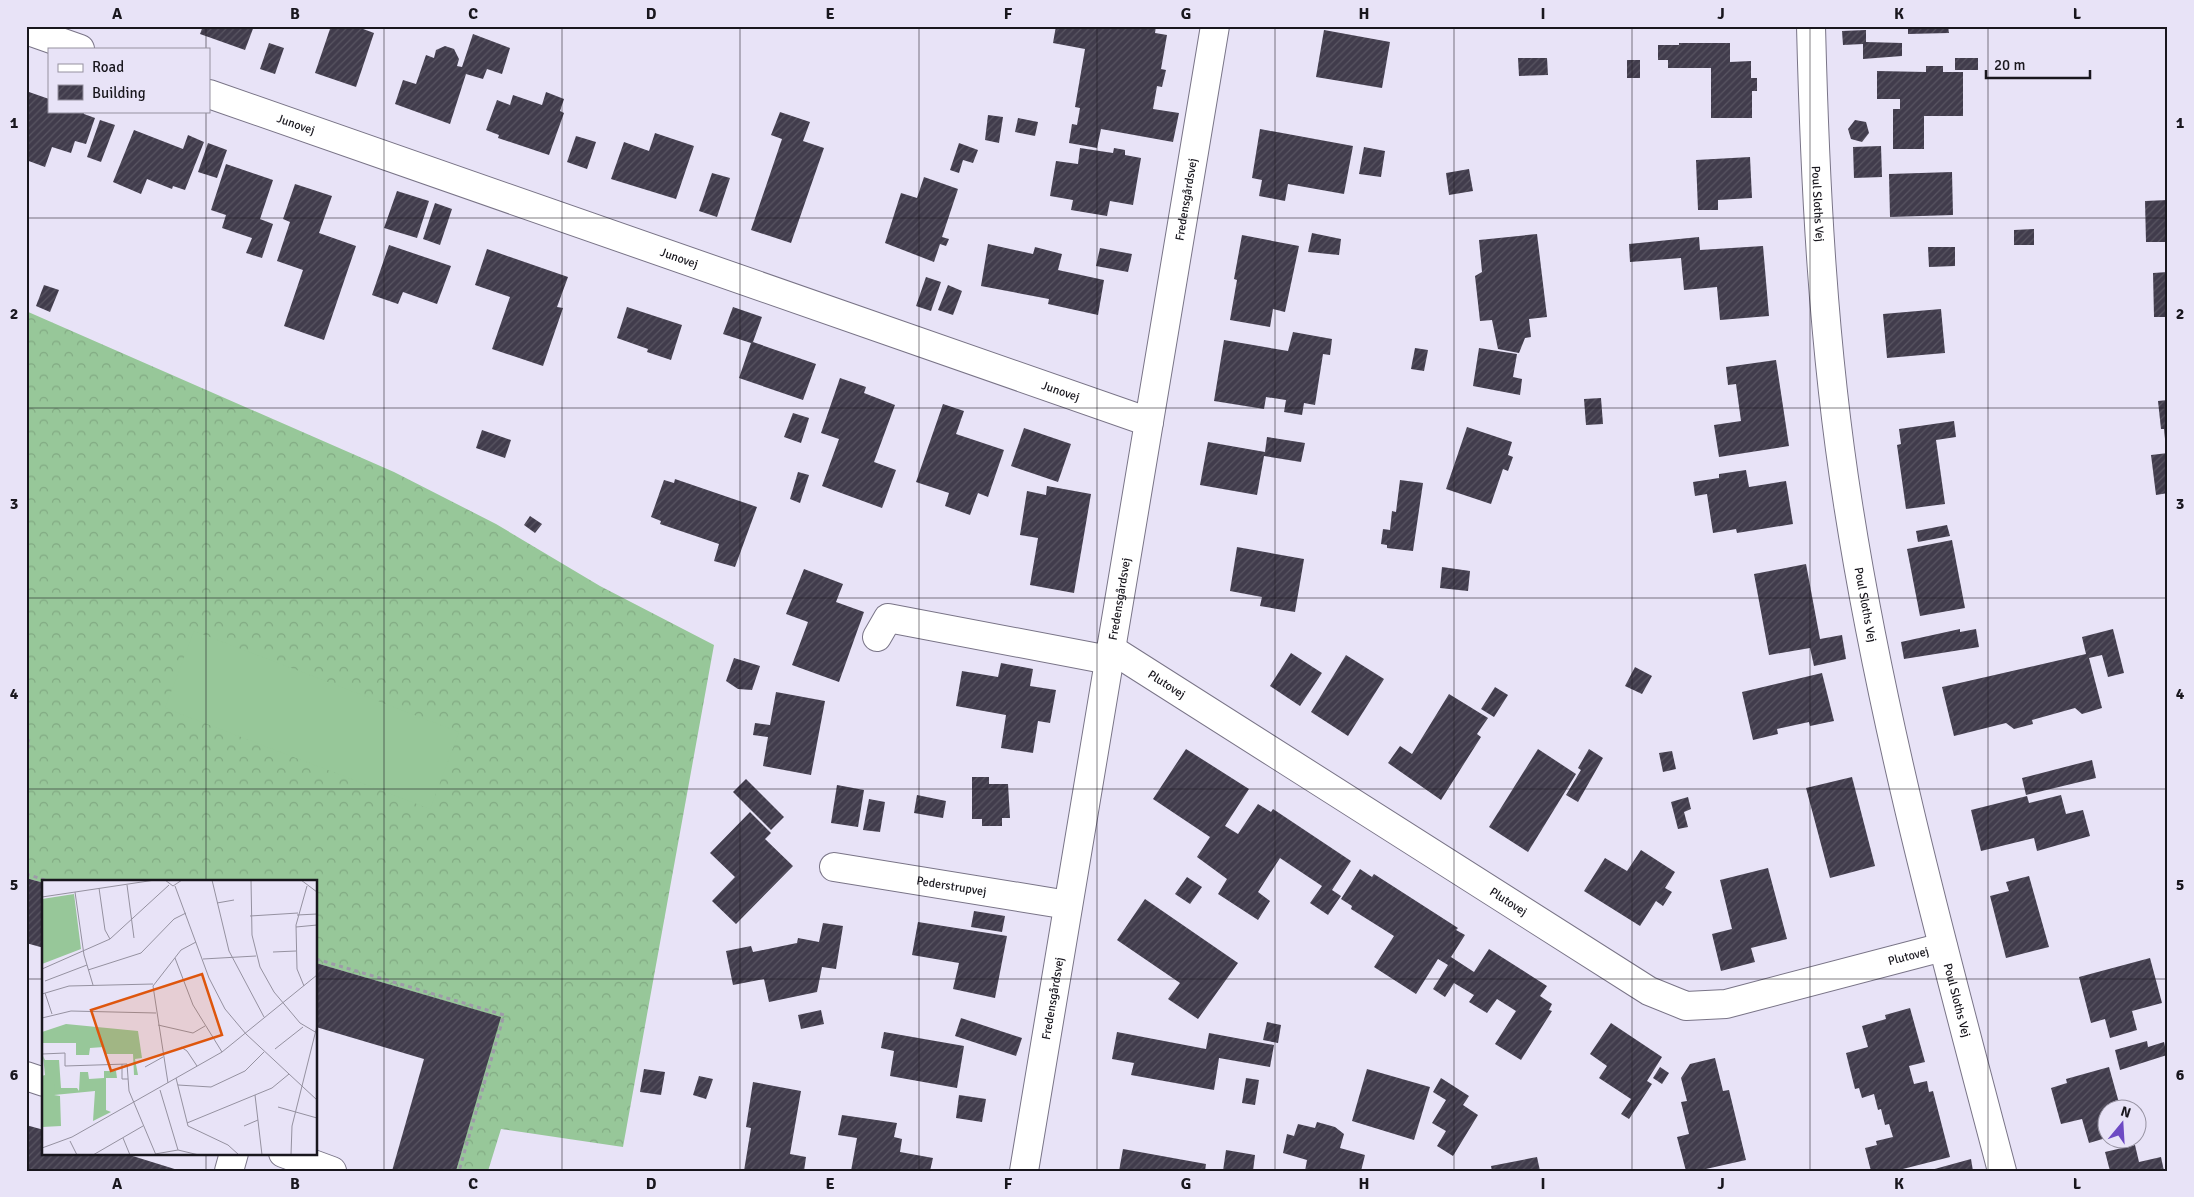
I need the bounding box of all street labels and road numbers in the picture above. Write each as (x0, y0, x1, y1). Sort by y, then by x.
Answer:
street label: Junovej (275, 111, 317, 138)
street label: Fredensgårdsvej (1172, 157, 1201, 242)
street label: Poul Sloths Vej (1808, 166, 1827, 242)
street label: Junovej (658, 245, 700, 272)
street label: Junovej (1039, 378, 1082, 405)
street label: Fredensgårdsvej (1106, 557, 1134, 641)
street label: Poul Sloths Vej (1851, 566, 1879, 644)
street label: Plutovej (1145, 667, 1188, 702)
street label: Pederstrupvej (915, 873, 988, 900)
street label: Plutovej (1487, 885, 1530, 920)
street label: Plutovej (1886, 944, 1931, 969)
street label: Fredensgårdsvej (1039, 956, 1068, 1041)
street label: Poul Sloths Vej (1940, 962, 1973, 1039)

